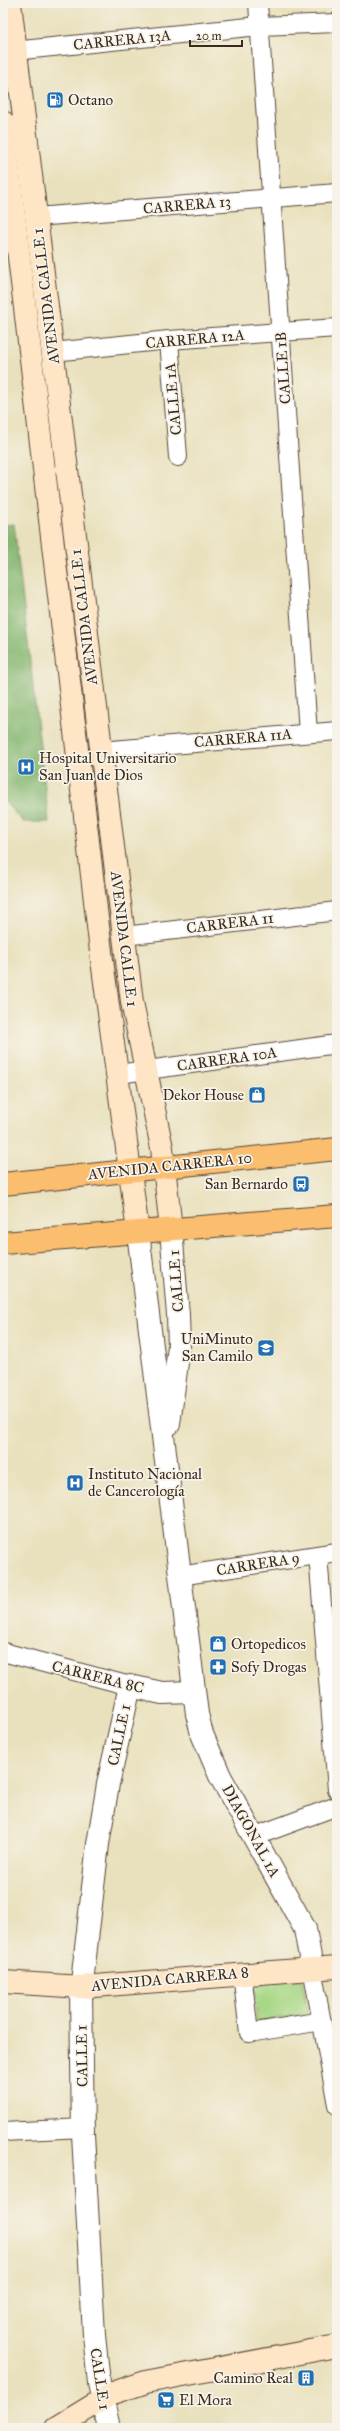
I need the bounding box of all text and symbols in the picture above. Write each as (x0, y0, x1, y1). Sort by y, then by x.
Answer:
scale bar (190, 22, 242, 48)
street label: CARRERA 13A (72, 26, 172, 54)
text: 20 m (196, 29, 222, 43)
fuel station icon: Octano (45, 90, 65, 110)
place label: Octano (68, 91, 114, 109)
street label: CARRERA 13 (142, 192, 232, 218)
street label: AVENIDA CALLE 1 (29, 227, 63, 366)
street label: CARRERA 12A (145, 326, 245, 352)
street label: CALLE 1B (271, 331, 295, 405)
street label: CALLE 1A (161, 362, 185, 436)
street label: AVENIDA CALLE 1 (67, 548, 101, 687)
street label: CARRERA 11A (193, 725, 293, 751)
place label: Hospital Universitario San Juan de Dios (39, 749, 177, 785)
hospital icon: Hospital Universitario San Juan de Dios (16, 757, 36, 777)
street label: AVENIDA CALLE 1 (107, 869, 141, 1008)
street label: CARRERA 11 (185, 909, 275, 937)
street label: CARRERA 10A (176, 1043, 278, 1075)
shop icon: Dekor House (247, 1085, 267, 1105)
place label: Dekor House (163, 1086, 244, 1104)
street label: AVENIDA CARRERA 10 (86, 1148, 253, 1184)
bus stop icon: San Bernardo (291, 1174, 311, 1194)
place label: San Bernardo (205, 1175, 288, 1193)
street label: CALLE 1 (165, 1249, 187, 1313)
place label: UniMinuto San Camilo (181, 1330, 253, 1365)
school or university icon: UniMinuto San Camilo (256, 1338, 276, 1358)
place label: Instituto Nacional de Cancerología (88, 1465, 203, 1500)
hospital icon: Instituto Nacional de Cancerología (65, 1473, 85, 1493)
street label: CARRERA 9 (215, 1549, 301, 1579)
shop icon: Ortopedicos (208, 1634, 228, 1654)
place label: Ortopedicos (231, 1635, 306, 1653)
street label: CARRERA 8C (50, 1657, 146, 1697)
pharmacy icon: Sofy Drogas (208, 1657, 228, 1677)
place label: Sofy Drogas (231, 1658, 306, 1676)
street label: CALLE 1 (104, 1703, 134, 1767)
street label: DIAGONAL 1A (218, 1782, 284, 1880)
street label: AVENIDA CARRERA 8 (89, 1963, 250, 1995)
street label: CALLE 1 (72, 2025, 92, 2087)
street label: CALLE 1 (86, 2347, 114, 2411)
building icon: Camino Real (296, 2368, 316, 2388)
place label: Camino Real (214, 2369, 294, 2387)
supermarket icon: El Mora (156, 2390, 176, 2410)
place label: El Mora (179, 2391, 233, 2409)

